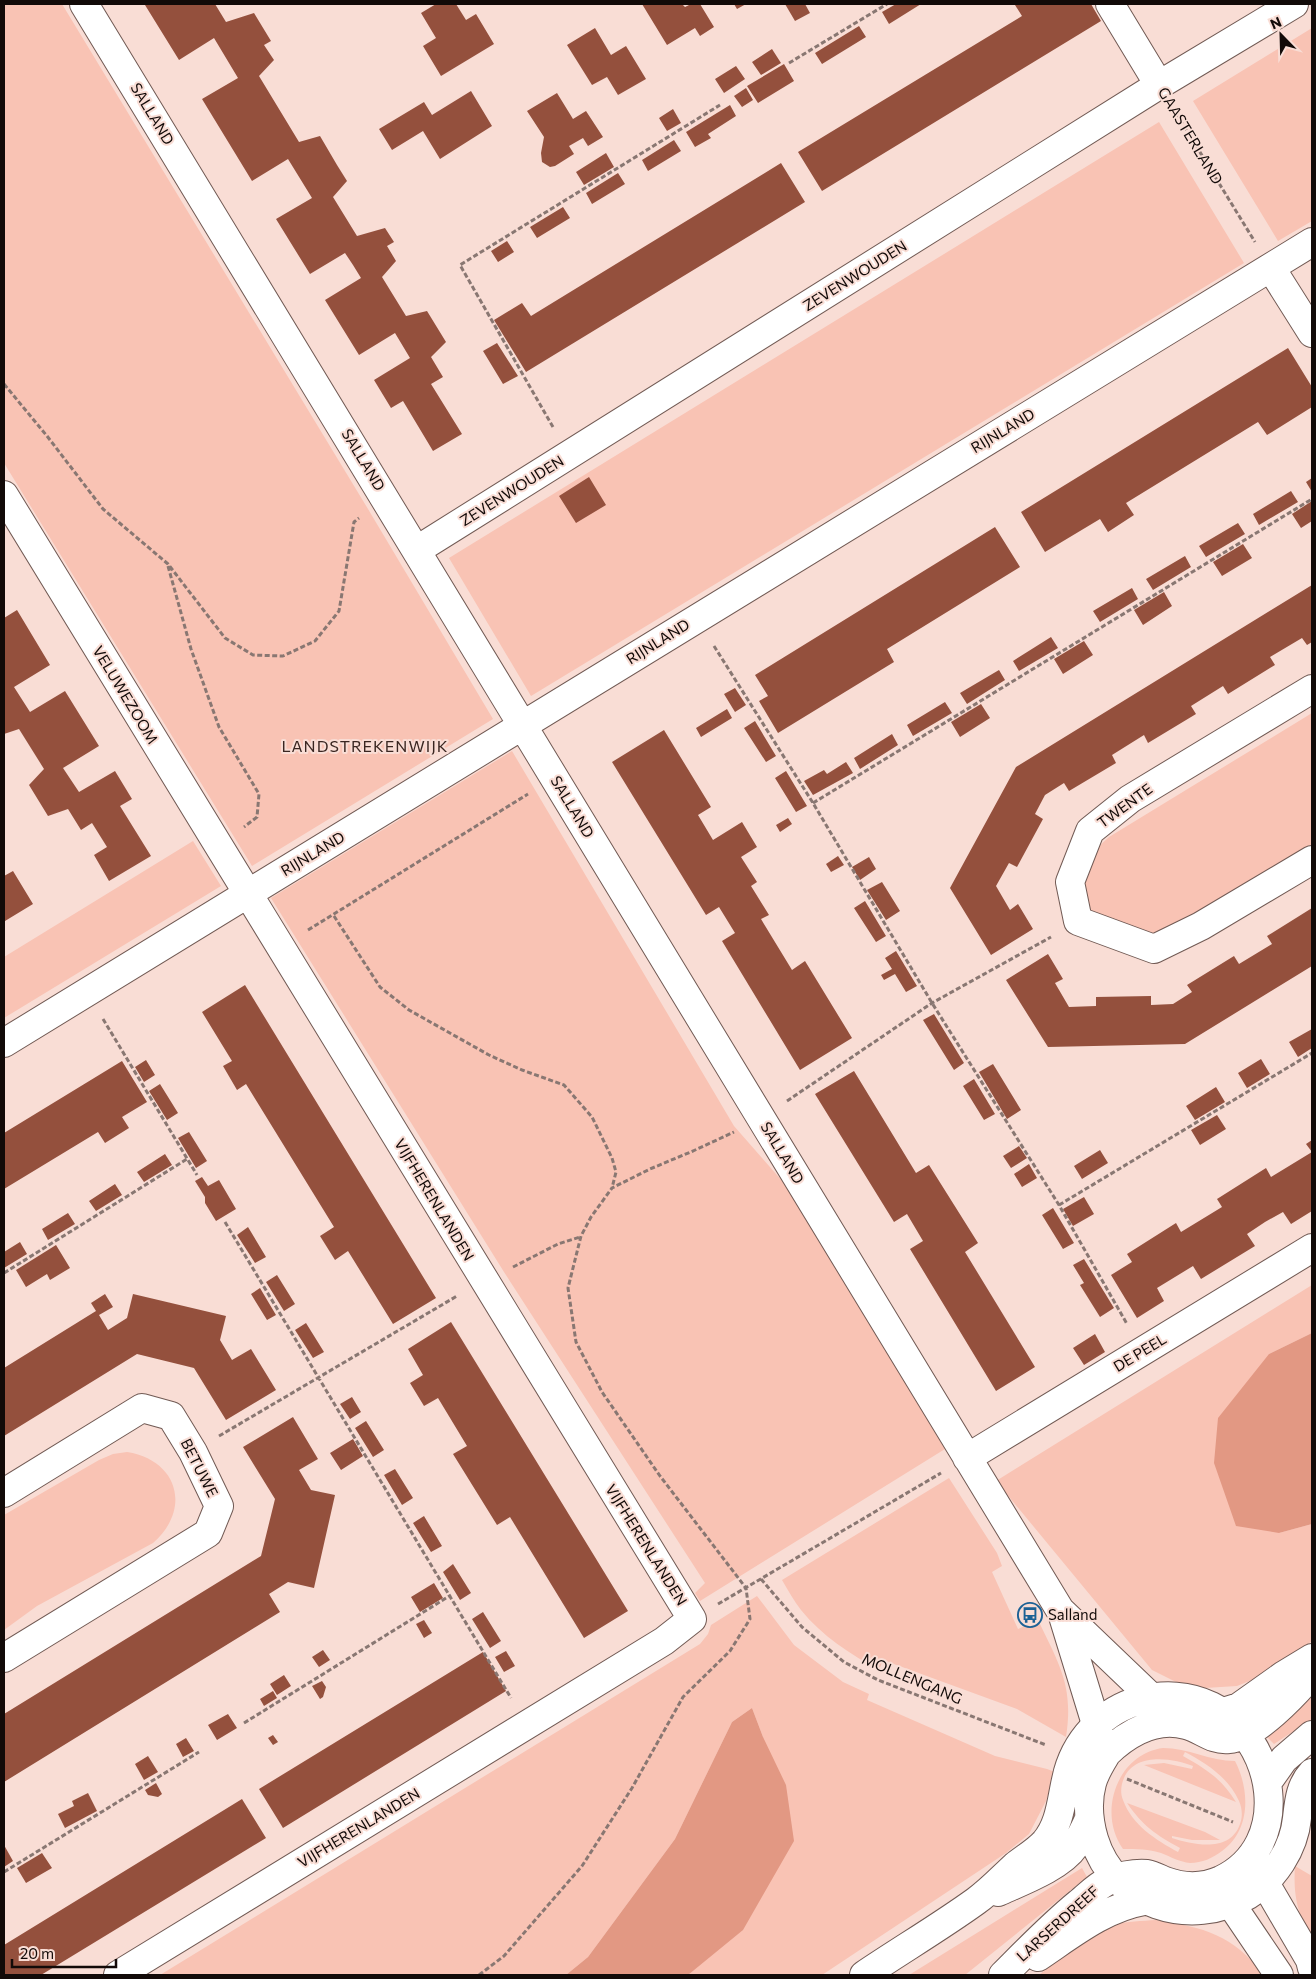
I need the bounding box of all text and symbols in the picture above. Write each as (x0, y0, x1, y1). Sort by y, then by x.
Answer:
north arrow (1256, 10, 1306, 60)
text: N (1268, 13, 1284, 32)
street label: SALLAND (127, 79, 178, 148)
street label: GAASTERLAND (1155, 84, 1227, 187)
street label: ZEVENWOUDEN (799, 236, 910, 314)
street label: RIJNLAND (967, 404, 1038, 456)
street label: SALLAND (338, 425, 389, 494)
street label: ZEVENWOUDEN (456, 451, 567, 529)
street label: RIJNLAND (623, 615, 692, 668)
street label: VELUWEZOOM (89, 642, 162, 747)
district label: LANDSTREKENWIJK (281, 736, 449, 755)
street label: SALLAND (547, 772, 598, 841)
street label: TWENTE (1093, 779, 1156, 831)
street label: RIJNLAND (277, 827, 348, 879)
street label: SALLAND (757, 1118, 808, 1187)
street label: VIJFHERENLANDEN (391, 1135, 478, 1264)
street label: DE PEEL (1110, 1329, 1170, 1375)
street label: BETUWE (177, 1435, 222, 1500)
street label: VIJFHERENLANDEN (602, 1481, 691, 1608)
bus stop icon: Salland (1017, 1602, 1043, 1628)
place label: Salland (1048, 1605, 1097, 1623)
street label: MOLLENGANG (859, 1649, 965, 1707)
street label: VIJFHERENLANDEN (294, 1784, 423, 1871)
street label: LARSERDREEF (1013, 1882, 1102, 1965)
scale bar (12, 1936, 116, 1968)
text: 20 m (20, 1944, 54, 1962)

